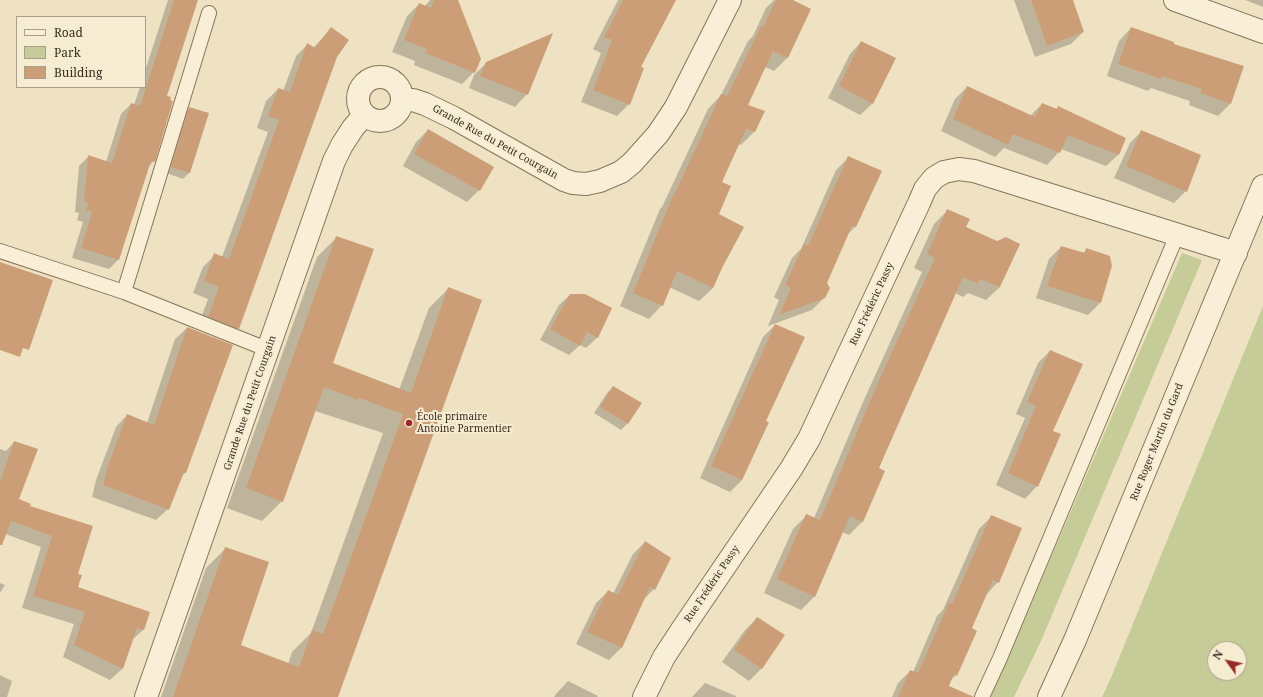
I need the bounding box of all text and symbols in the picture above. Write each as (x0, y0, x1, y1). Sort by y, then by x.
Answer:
legend (16, 16, 146, 88)
text: Road (54, 24, 83, 41)
text: Park (54, 44, 81, 61)
text: Building (54, 64, 102, 81)
street label: Grande Rue du Petit Courgain (430, 102, 560, 182)
street label: Rue Frédéric Passy (848, 261, 896, 347)
street label: Grande Rue du Petit Courgain (221, 334, 279, 472)
street label: Rue Roger Martin du Gard (1128, 382, 1186, 502)
place label: École primaire Antoine Parmentier (417, 411, 512, 434)
marker: École primaire Antoine Parmentier (404, 418, 414, 428)
street label: Rue Frédéric Passy (682, 543, 742, 625)
north arrow (1207, 641, 1247, 681)
text: N (1209, 647, 1226, 662)

